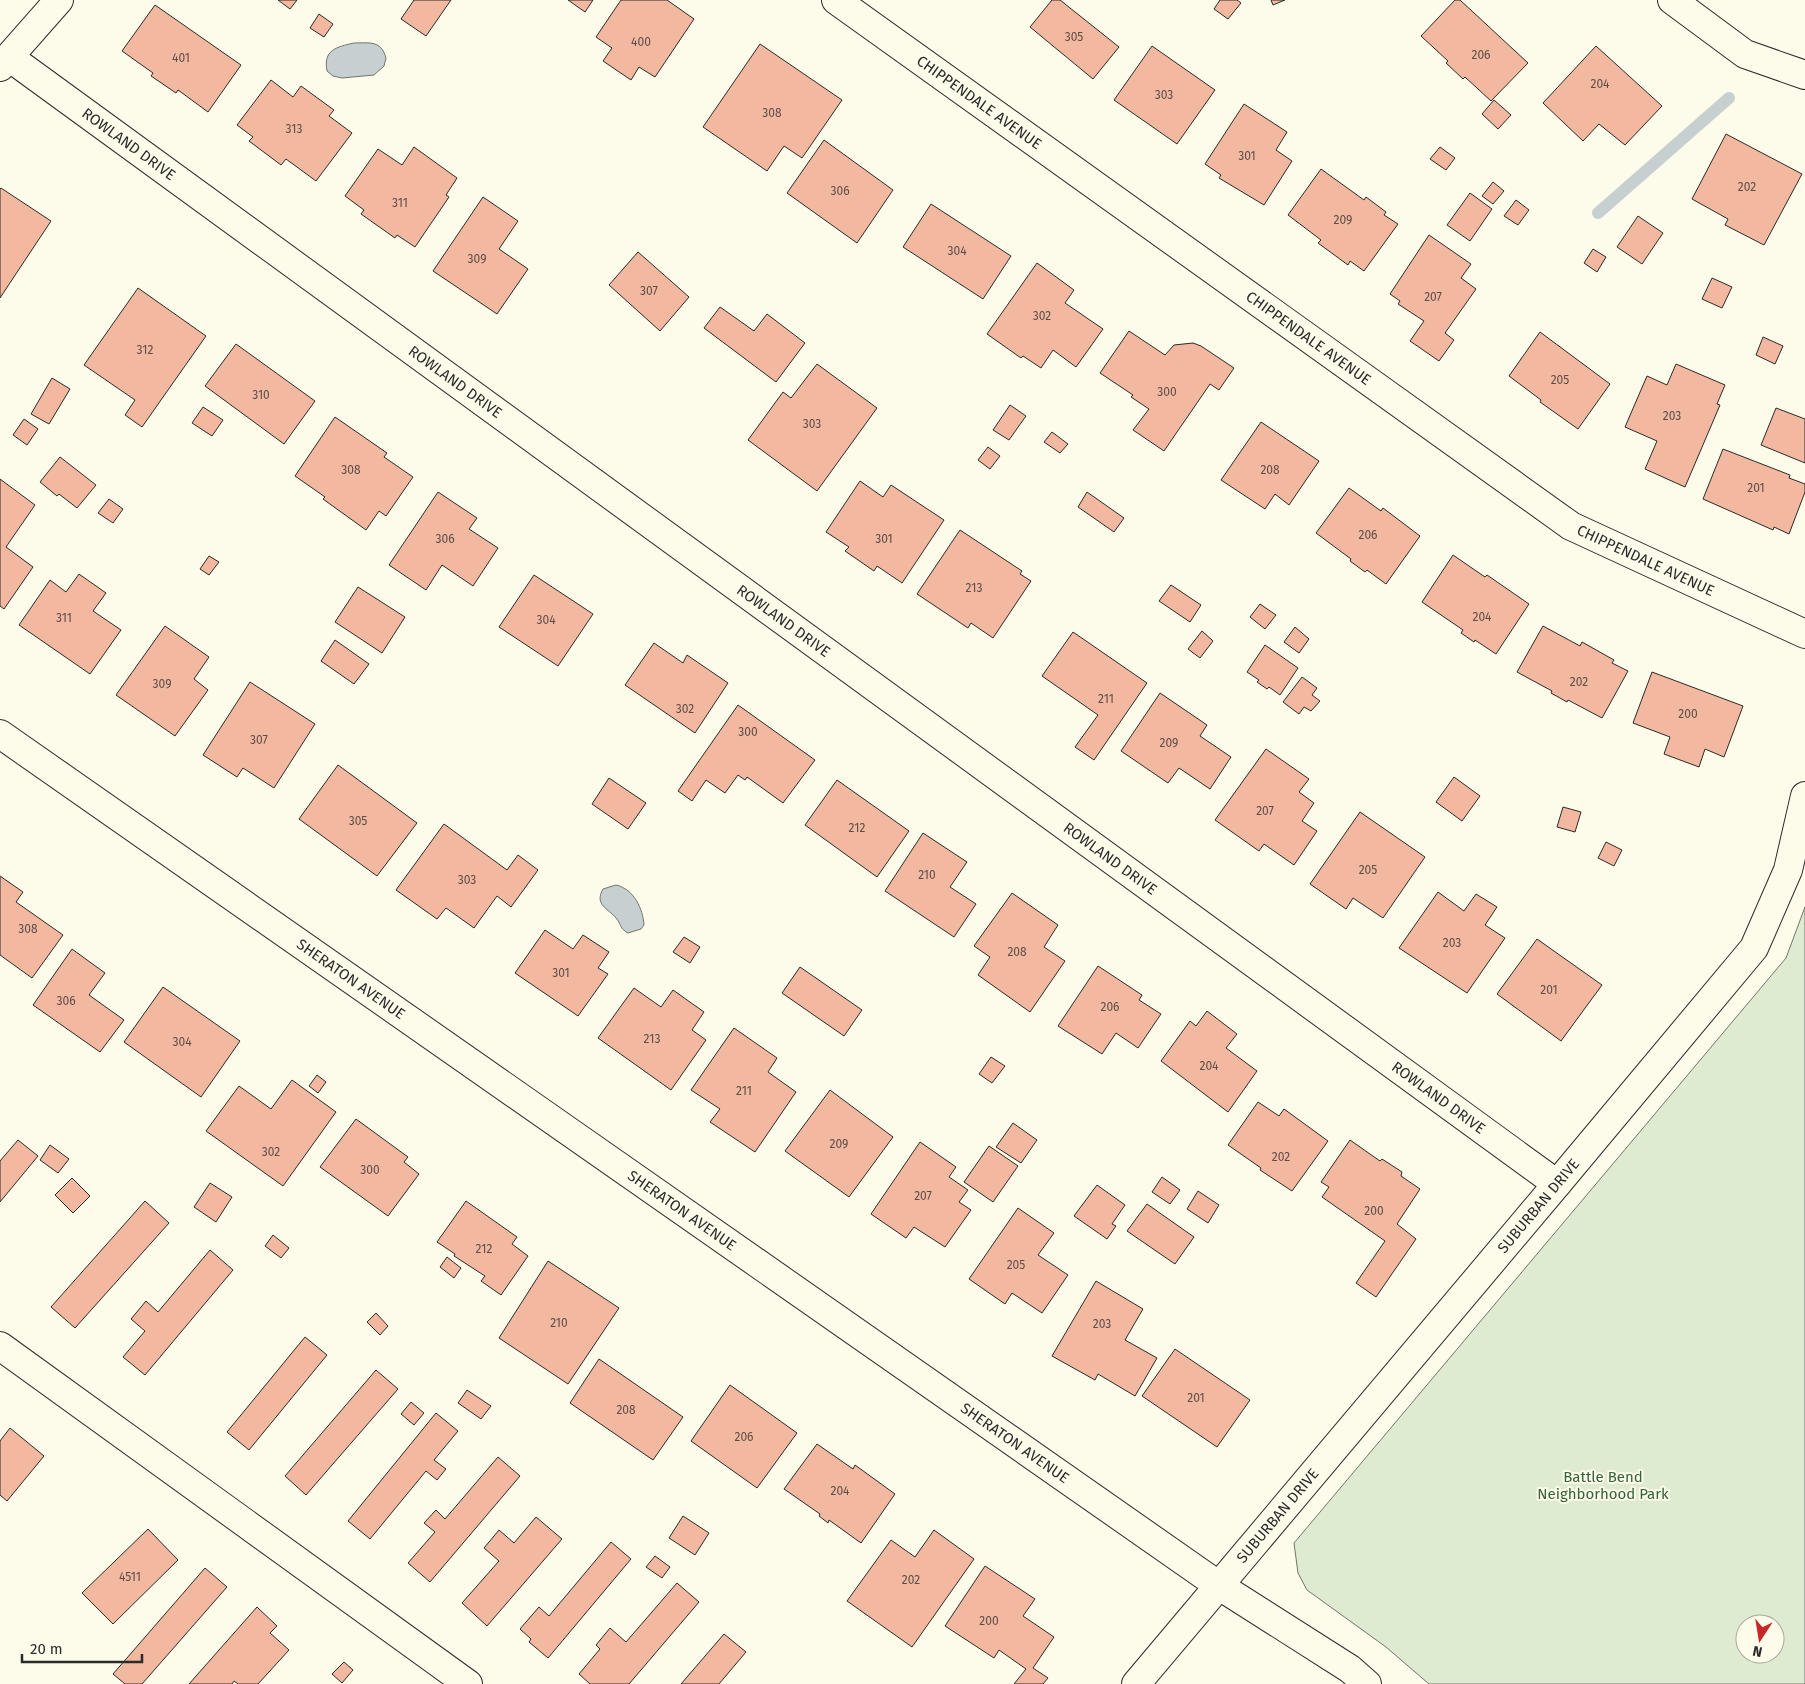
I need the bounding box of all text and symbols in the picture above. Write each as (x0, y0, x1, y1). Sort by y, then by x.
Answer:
house number: 305 (1065, 30, 1083, 44)
house number: 400 (631, 35, 651, 49)
house number: 206 (1471, 48, 1491, 62)
house number: 401 (172, 51, 190, 65)
street label: CHIPPENDALE AVENUE (913, 52, 1045, 153)
house number: 204 (1590, 77, 1610, 91)
house number: 303 (1155, 88, 1173, 102)
street label: ROWLAND DRIVE (78, 104, 179, 184)
house number: 308 (762, 106, 782, 120)
house number: 313 (286, 122, 302, 136)
house number: 301 (1238, 149, 1256, 163)
house number: 202 (1738, 180, 1756, 194)
house number: 306 (830, 184, 850, 198)
house number: 311 (392, 196, 408, 210)
house number: 209 (1334, 213, 1352, 227)
house number: 304 (947, 244, 967, 258)
house number: 309 (468, 252, 486, 266)
house number: 307 (640, 284, 658, 298)
street label: CHIPPENDALE AVENUE (1243, 287, 1374, 389)
house number: 207 (1424, 290, 1442, 304)
house number: 302 (1033, 309, 1051, 323)
street label: ROWLAND DRIVE (405, 342, 506, 422)
house number: 312 (137, 343, 153, 357)
house number: 205 (1551, 373, 1569, 387)
house number: 300 (1157, 385, 1177, 399)
house number: 310 (252, 388, 270, 402)
house number: 203 (1663, 409, 1681, 423)
house number: 303 (803, 417, 821, 431)
house number: 308 (341, 463, 361, 477)
house number: 208 (1260, 463, 1280, 477)
house number: 201 (1747, 481, 1765, 495)
street label: CHIPPENDALE AVENUE (1574, 521, 1717, 600)
house number: 206 (1358, 528, 1378, 542)
house number: 306 (435, 532, 455, 546)
house number: 301 (875, 532, 893, 546)
street label: ROWLAND DRIVE (733, 581, 834, 661)
house number: 213 (966, 581, 982, 595)
house number: 204 (1472, 610, 1492, 624)
house number: 311 (56, 611, 72, 625)
house number: 304 (536, 613, 556, 627)
house number: 202 (1570, 675, 1588, 689)
house number: 309 (153, 677, 171, 691)
house number: 211 (1098, 692, 1114, 706)
house number: 302 (676, 702, 694, 716)
house number: 200 (1678, 707, 1698, 721)
house number: 300 (738, 725, 758, 739)
house number: 307 (250, 733, 268, 747)
house number: 209 (1160, 736, 1178, 750)
house number: 207 (1256, 804, 1274, 818)
house number: 305 (349, 814, 367, 828)
street label: ROWLAND DRIVE (1060, 819, 1160, 899)
house number: 212 (849, 821, 865, 835)
house number: 205 (1359, 863, 1377, 877)
house number: 210 (918, 868, 936, 882)
house number: 303 (458, 873, 476, 887)
house number: 308 (18, 922, 38, 936)
street label: SHERATON AVENUE (293, 935, 409, 1023)
house number: 203 (1443, 936, 1461, 950)
house number: 208 (1007, 945, 1027, 959)
house number: 301 (552, 966, 570, 980)
house number: 201 (1540, 983, 1558, 997)
house number: 306 (56, 994, 76, 1008)
house number: 206 (1100, 1000, 1120, 1014)
house number: 213 (644, 1032, 660, 1046)
house number: 304 (172, 1035, 192, 1049)
street label: ROWLAND DRIVE (1388, 1058, 1489, 1138)
house number: 204 (1199, 1059, 1219, 1073)
house number: 211 (736, 1084, 752, 1098)
house number: 209 (830, 1137, 848, 1151)
house number: 302 (262, 1145, 280, 1159)
house number: 202 (1272, 1150, 1290, 1164)
street label: SUBURBAN DRIVE (1494, 1155, 1583, 1257)
house number: 300 (360, 1163, 380, 1177)
street label: SHERATON AVENUE (624, 1166, 740, 1255)
house number: 207 (914, 1189, 932, 1203)
house number: 200 (1364, 1204, 1384, 1218)
house number: 212 (476, 1242, 492, 1256)
house number: 205 (1007, 1258, 1025, 1272)
house number: 210 (550, 1316, 568, 1330)
house number: 203 (1093, 1317, 1111, 1331)
house number: 201 (1187, 1391, 1205, 1405)
street label: SHERATON AVENUE (957, 1399, 1073, 1487)
house number: 208 (616, 1403, 636, 1417)
house number: 206 (734, 1430, 754, 1444)
street label: SUBURBAN DRIVE (1233, 1465, 1322, 1567)
park label: Battle Bend Neighborhood Park (1537, 1468, 1669, 1503)
house number: 204 (830, 1484, 850, 1498)
house number: 4511 (119, 1570, 141, 1584)
house number: 202 (902, 1573, 920, 1587)
house number: 200 (979, 1614, 999, 1628)
north arrow (1735, 1614, 1785, 1664)
scale bar (22, 1632, 142, 1664)
text: 20 m (30, 1640, 63, 1658)
text: N (1751, 1642, 1764, 1661)

